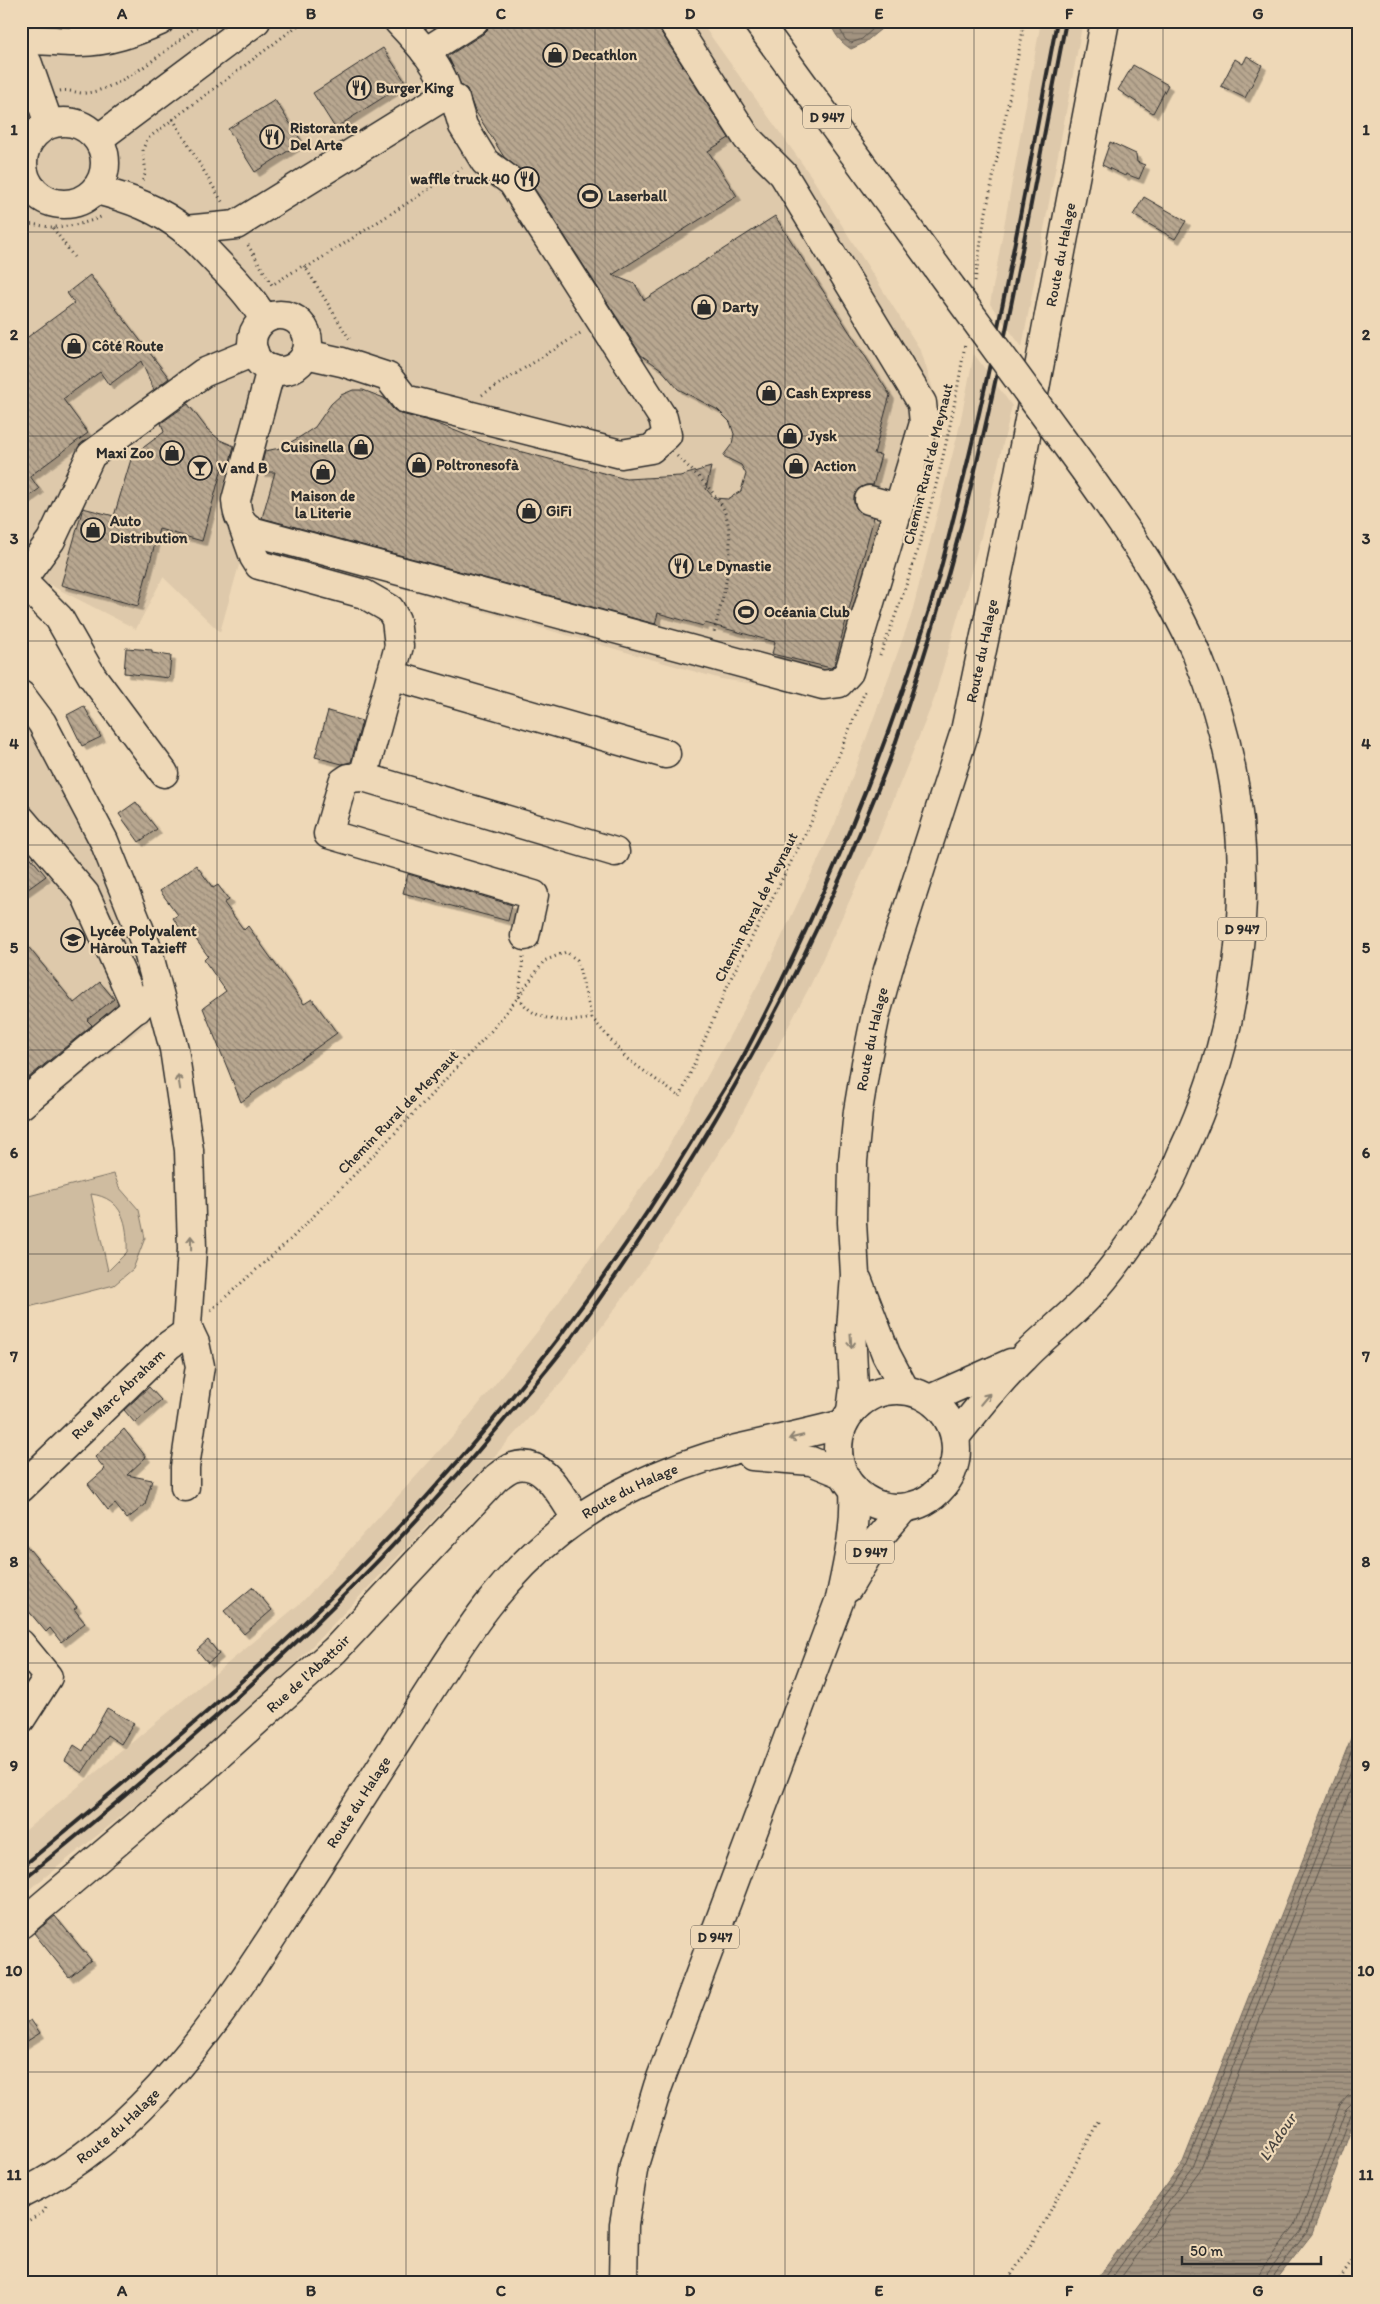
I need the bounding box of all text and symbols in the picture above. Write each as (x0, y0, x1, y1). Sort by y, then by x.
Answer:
text: A (116, 4, 128, 23)
text: B (306, 4, 317, 23)
text: C (496, 4, 507, 23)
text: D (685, 4, 696, 23)
text: E (875, 4, 884, 23)
text: F (1065, 4, 1074, 23)
text: G (1252, 4, 1264, 23)
shop icon: Decathlon (542, 42, 568, 68)
place label: Decathlon (572, 46, 638, 64)
restaurant icon: Burger King (346, 75, 372, 101)
place label: Burger King (376, 79, 454, 98)
road number: D 947 (803, 105, 851, 128)
place label: Ristorante Del Arte (290, 119, 358, 154)
text: 1 (10, 120, 18, 139)
text: 1 (1362, 120, 1370, 139)
restaurant icon: Ristorante Del Arte (259, 124, 285, 150)
restaurant icon: waffle truck 40 (514, 166, 540, 192)
place label: waffle truck 40 (410, 170, 510, 188)
sports icon: Laserball (577, 183, 603, 209)
place label: Laserball (608, 187, 668, 205)
street label: Route du Halage (1042, 201, 1079, 308)
shop icon: Darty (691, 294, 717, 320)
place label: Darty (722, 298, 759, 317)
text: 2 (10, 325, 19, 344)
text: 2 (1362, 325, 1371, 344)
shop icon: Côté Route (61, 333, 87, 359)
place label: Côté Route (92, 337, 163, 355)
shop icon: Cash Express (756, 380, 782, 406)
street label: Chemin Rural de Meynaut (899, 381, 957, 547)
place label: Cash Express (786, 384, 871, 403)
shop icon: Jysk (777, 423, 803, 449)
place label: Jysk (807, 427, 837, 446)
shop icon: Cuisinella (348, 434, 374, 460)
place label: Cuisinella (281, 438, 345, 456)
shop icon: Maxi Zoo (159, 440, 185, 466)
place label: Maxi Zoo (96, 444, 154, 462)
shop icon: Poltronesofà (406, 452, 432, 478)
shop icon: Action (783, 453, 809, 479)
bar icon: V and B (187, 455, 213, 481)
place label: Poltronesofà (436, 456, 519, 474)
place label: Action (813, 457, 857, 475)
place label: V and B (218, 459, 268, 477)
shop icon: Maison de la Literie (310, 459, 336, 485)
place label: Maison de la Literie (291, 487, 355, 522)
shop icon: GiFi (516, 498, 542, 524)
place label: GiFi (546, 502, 572, 520)
place label: Auto Distribution (109, 512, 188, 547)
shop icon: Auto Distribution (80, 517, 106, 543)
text: 3 (10, 529, 19, 548)
text: 3 (1362, 529, 1371, 548)
restaurant icon: Le Dynastie (668, 553, 694, 579)
place label: Le Dynastie (698, 557, 771, 576)
street label: Route du Halage (962, 597, 1001, 704)
sports icon: Océania Club (733, 599, 759, 625)
place label: Océania Club (764, 603, 850, 621)
text: 4 (9, 734, 19, 753)
text: 4 (1361, 734, 1371, 753)
street label: Chemin Rural de Meynaut (710, 829, 802, 985)
road number: D 947 (1218, 918, 1266, 941)
place label: Lycée Polyvalent Hàroun Tazieff (90, 922, 197, 957)
school or university icon: Lycée Polyvalent Hàroun Tazieff (60, 927, 86, 953)
text: 5 (10, 938, 19, 957)
text: 5 (1362, 938, 1371, 957)
street label: Route du Halage (852, 985, 892, 1092)
street label: Chemin Rural de Meynaut (334, 1046, 462, 1178)
one-way arrow (173, 1074, 183, 1090)
text: 6 (10, 1143, 19, 1162)
text: 6 (1362, 1143, 1371, 1162)
one-way arrow (186, 1236, 196, 1252)
one-way arrow (847, 1333, 856, 1349)
street label: Rue Marc Abraham (68, 1345, 169, 1443)
text: 7 (9, 1347, 18, 1366)
text: 7 (1361, 1347, 1370, 1366)
one-way arrow (980, 1393, 991, 1406)
one-way arrow (788, 1433, 804, 1442)
street label: Route du Halage (578, 1459, 680, 1523)
road number: D 947 (846, 1540, 894, 1564)
text: 8 (10, 1552, 19, 1571)
text: 8 (1362, 1552, 1371, 1571)
street label: Rue de l'Abattoir (263, 1631, 354, 1717)
street label: Route du Halage (322, 1753, 394, 1852)
text: 9 (10, 1756, 18, 1775)
text: 9 (1362, 1756, 1370, 1775)
road number: D 947 (691, 1925, 739, 1948)
text: 10 (5, 1961, 23, 1980)
text: 10 (1357, 1961, 1375, 1980)
street label: Route du Halage (73, 2084, 163, 2168)
water label: L'Adour (1255, 2108, 1301, 2165)
text: 11 (7, 2165, 22, 2184)
text: 11 (1359, 2165, 1374, 2184)
scale bar (1182, 2234, 1321, 2266)
text: 50 m (1190, 2242, 1223, 2260)
text: A (116, 2281, 128, 2300)
text: B (306, 2281, 317, 2300)
text: C (496, 2281, 507, 2300)
text: D (685, 2281, 696, 2300)
text: E (875, 2281, 884, 2300)
text: F (1065, 2281, 1074, 2300)
text: G (1252, 2281, 1264, 2300)

